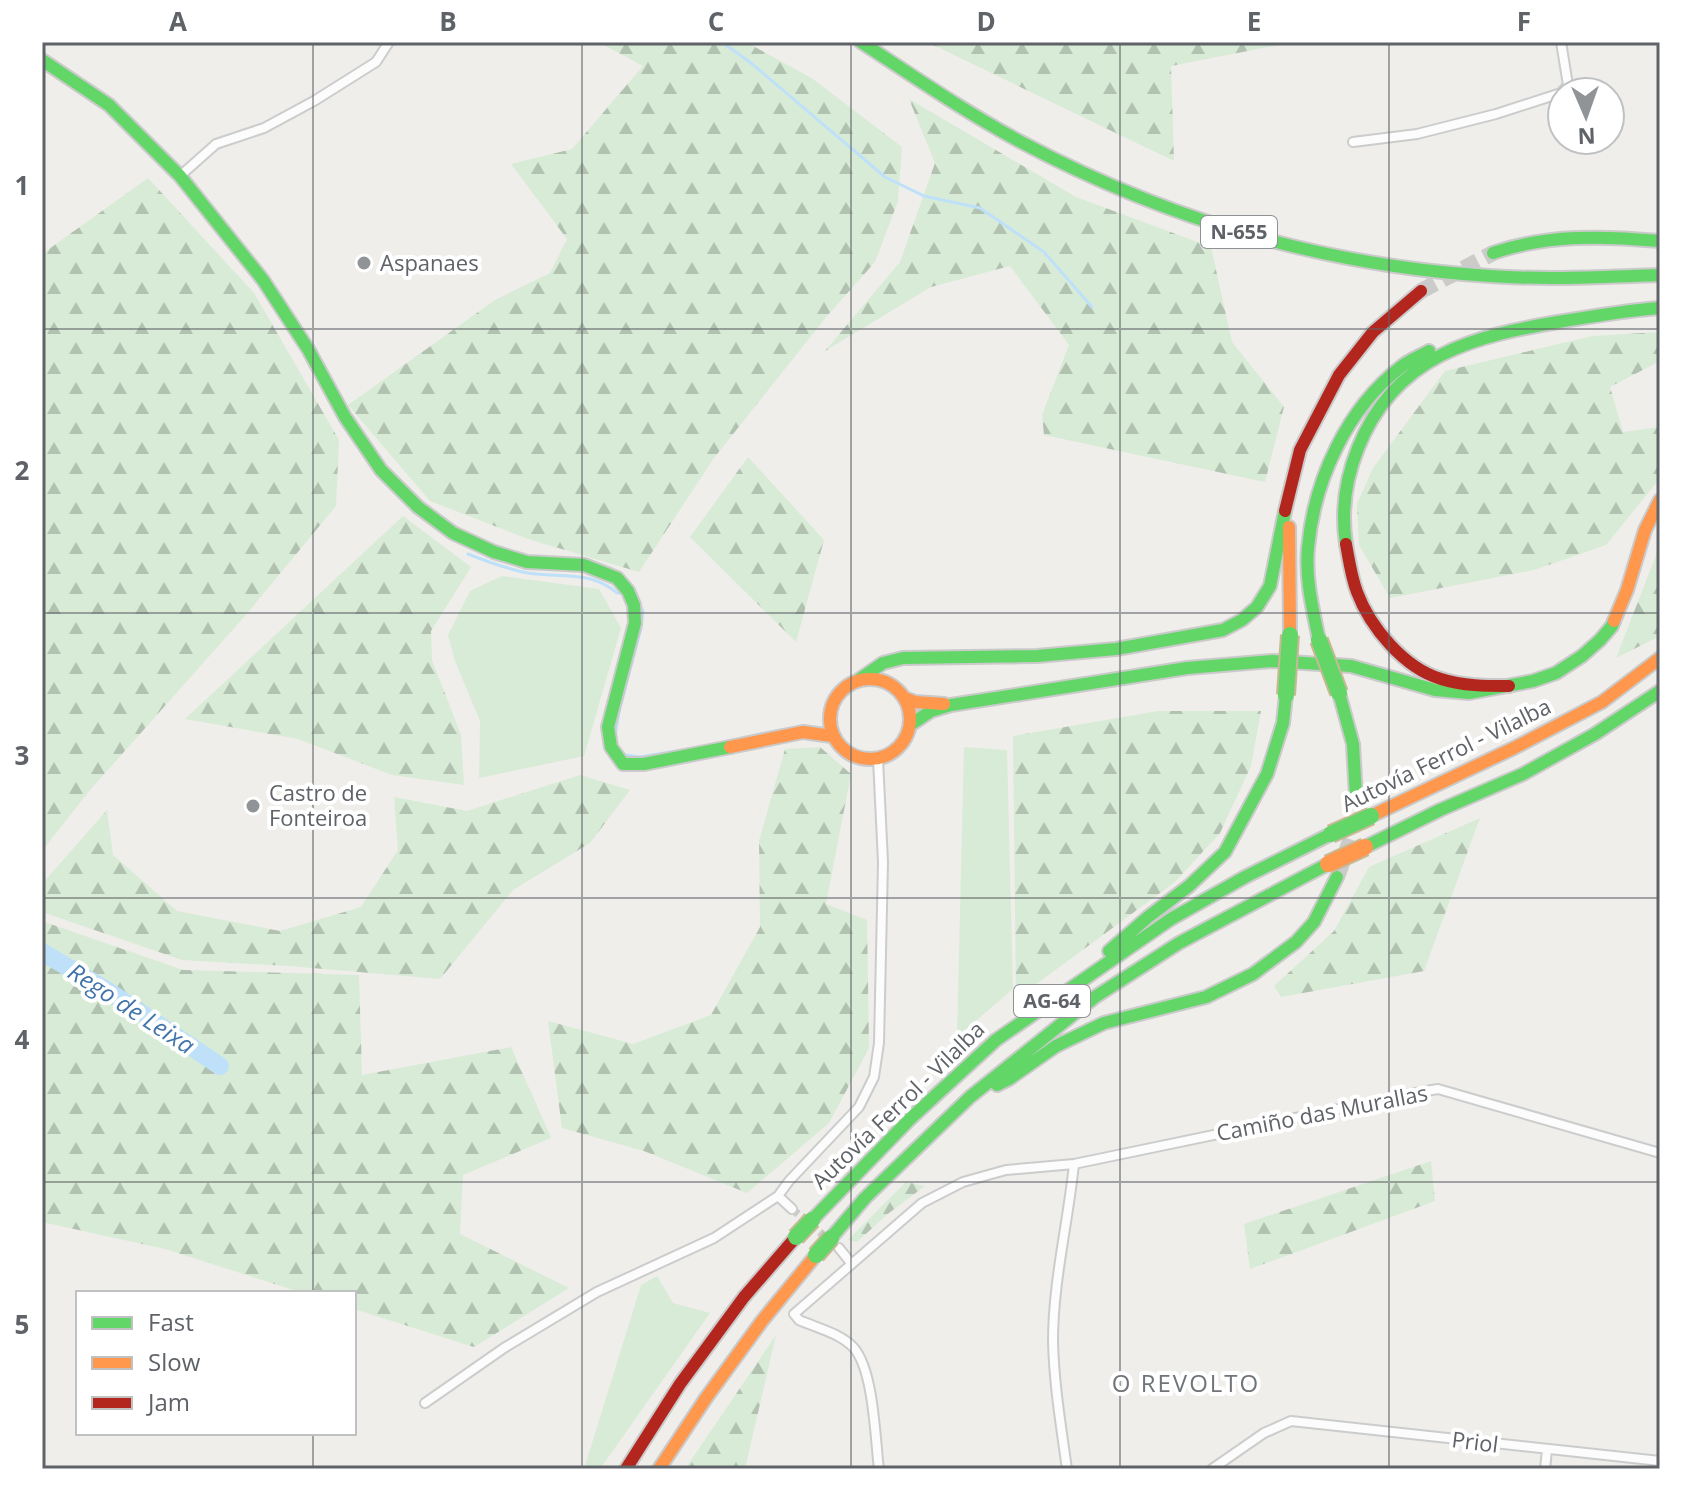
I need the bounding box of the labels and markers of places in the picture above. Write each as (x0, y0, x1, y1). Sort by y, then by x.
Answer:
place label: Aspanaes (380, 247, 479, 277)
marker: Aspanaes (355, 254, 373, 272)
place label: Castro de Fonteiroa (269, 777, 367, 832)
marker: Castro de Fonteiroa (244, 797, 262, 815)

